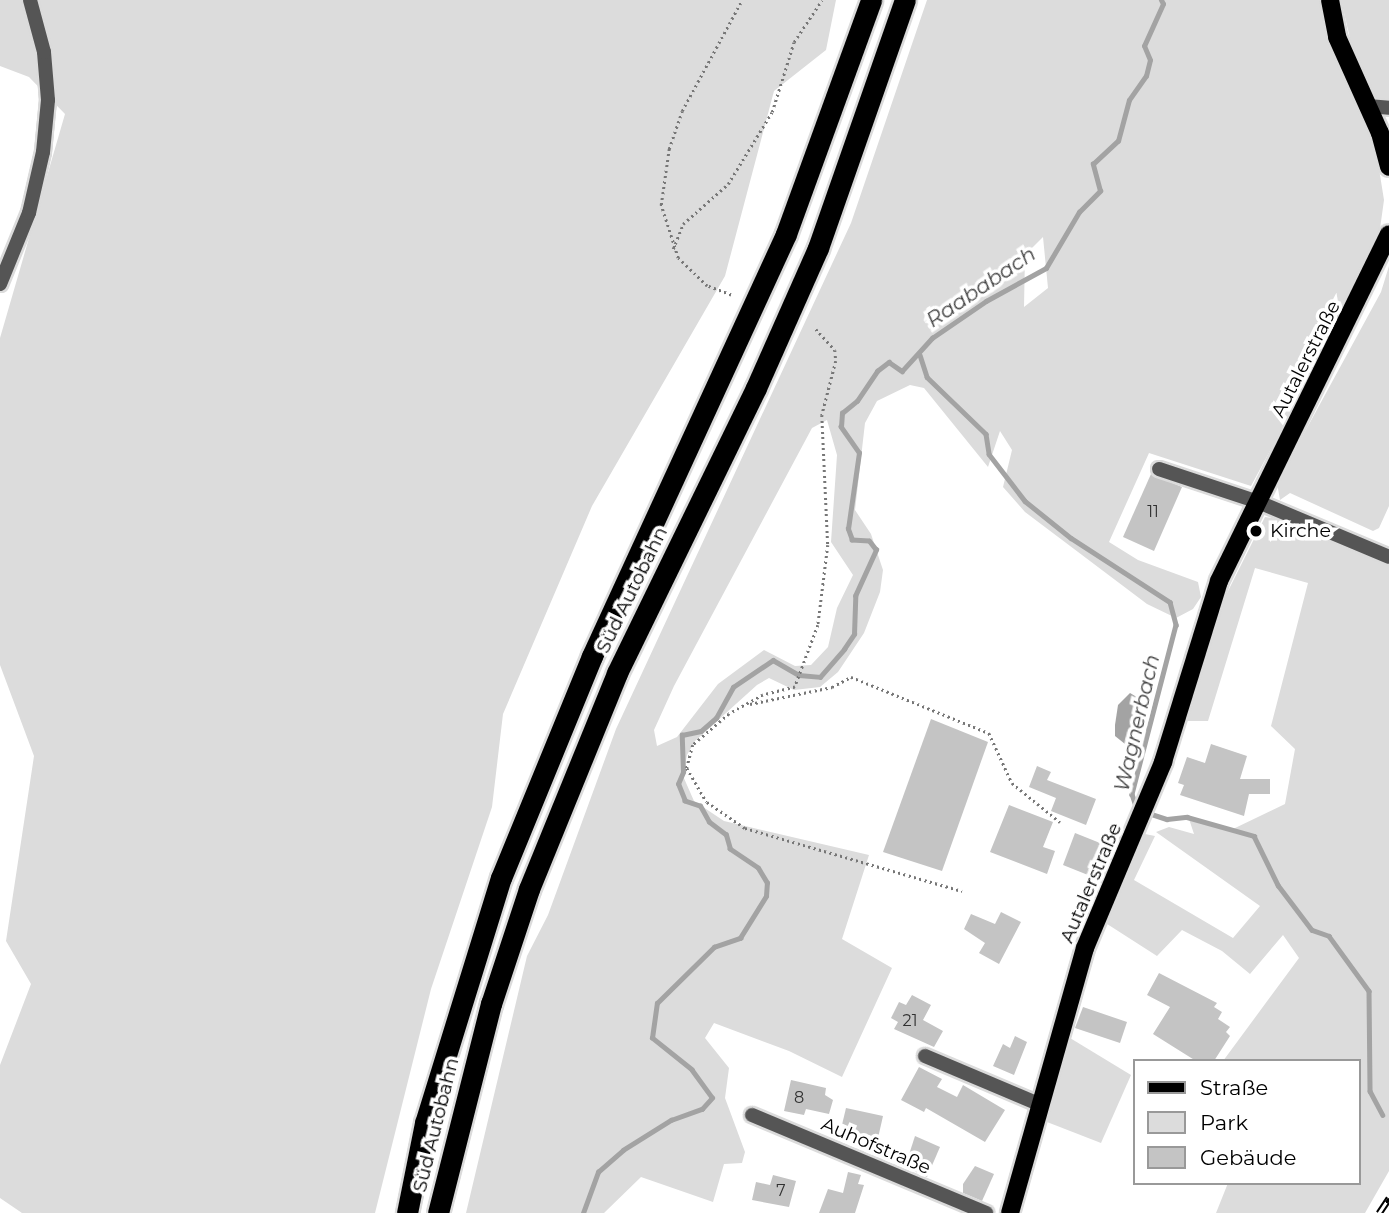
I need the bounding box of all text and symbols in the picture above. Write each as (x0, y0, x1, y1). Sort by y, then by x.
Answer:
water label: Raababach (922, 241, 1040, 333)
street label: Autalerstraße (1267, 297, 1345, 421)
house number: 11 (1147, 502, 1159, 522)
place label: Kirche (1270, 520, 1331, 542)
street label: Süd Autobahn (592, 523, 672, 657)
marker: Kirche (1248, 523, 1264, 539)
water label: Wagnerbach (1109, 652, 1165, 794)
street label: Autalerstraße (1055, 820, 1127, 946)
house number: 21 (903, 1011, 917, 1031)
street label: Süd Autobahn (408, 1056, 464, 1194)
legend (1134, 1059, 1361, 1185)
text: Straße (1200, 1075, 1268, 1100)
house number: 8 (794, 1088, 804, 1108)
text: Park (1200, 1110, 1248, 1135)
street label: Auhofstraße (818, 1113, 934, 1179)
text: Gebäude (1200, 1145, 1297, 1170)
house number: 7 (776, 1181, 786, 1201)

